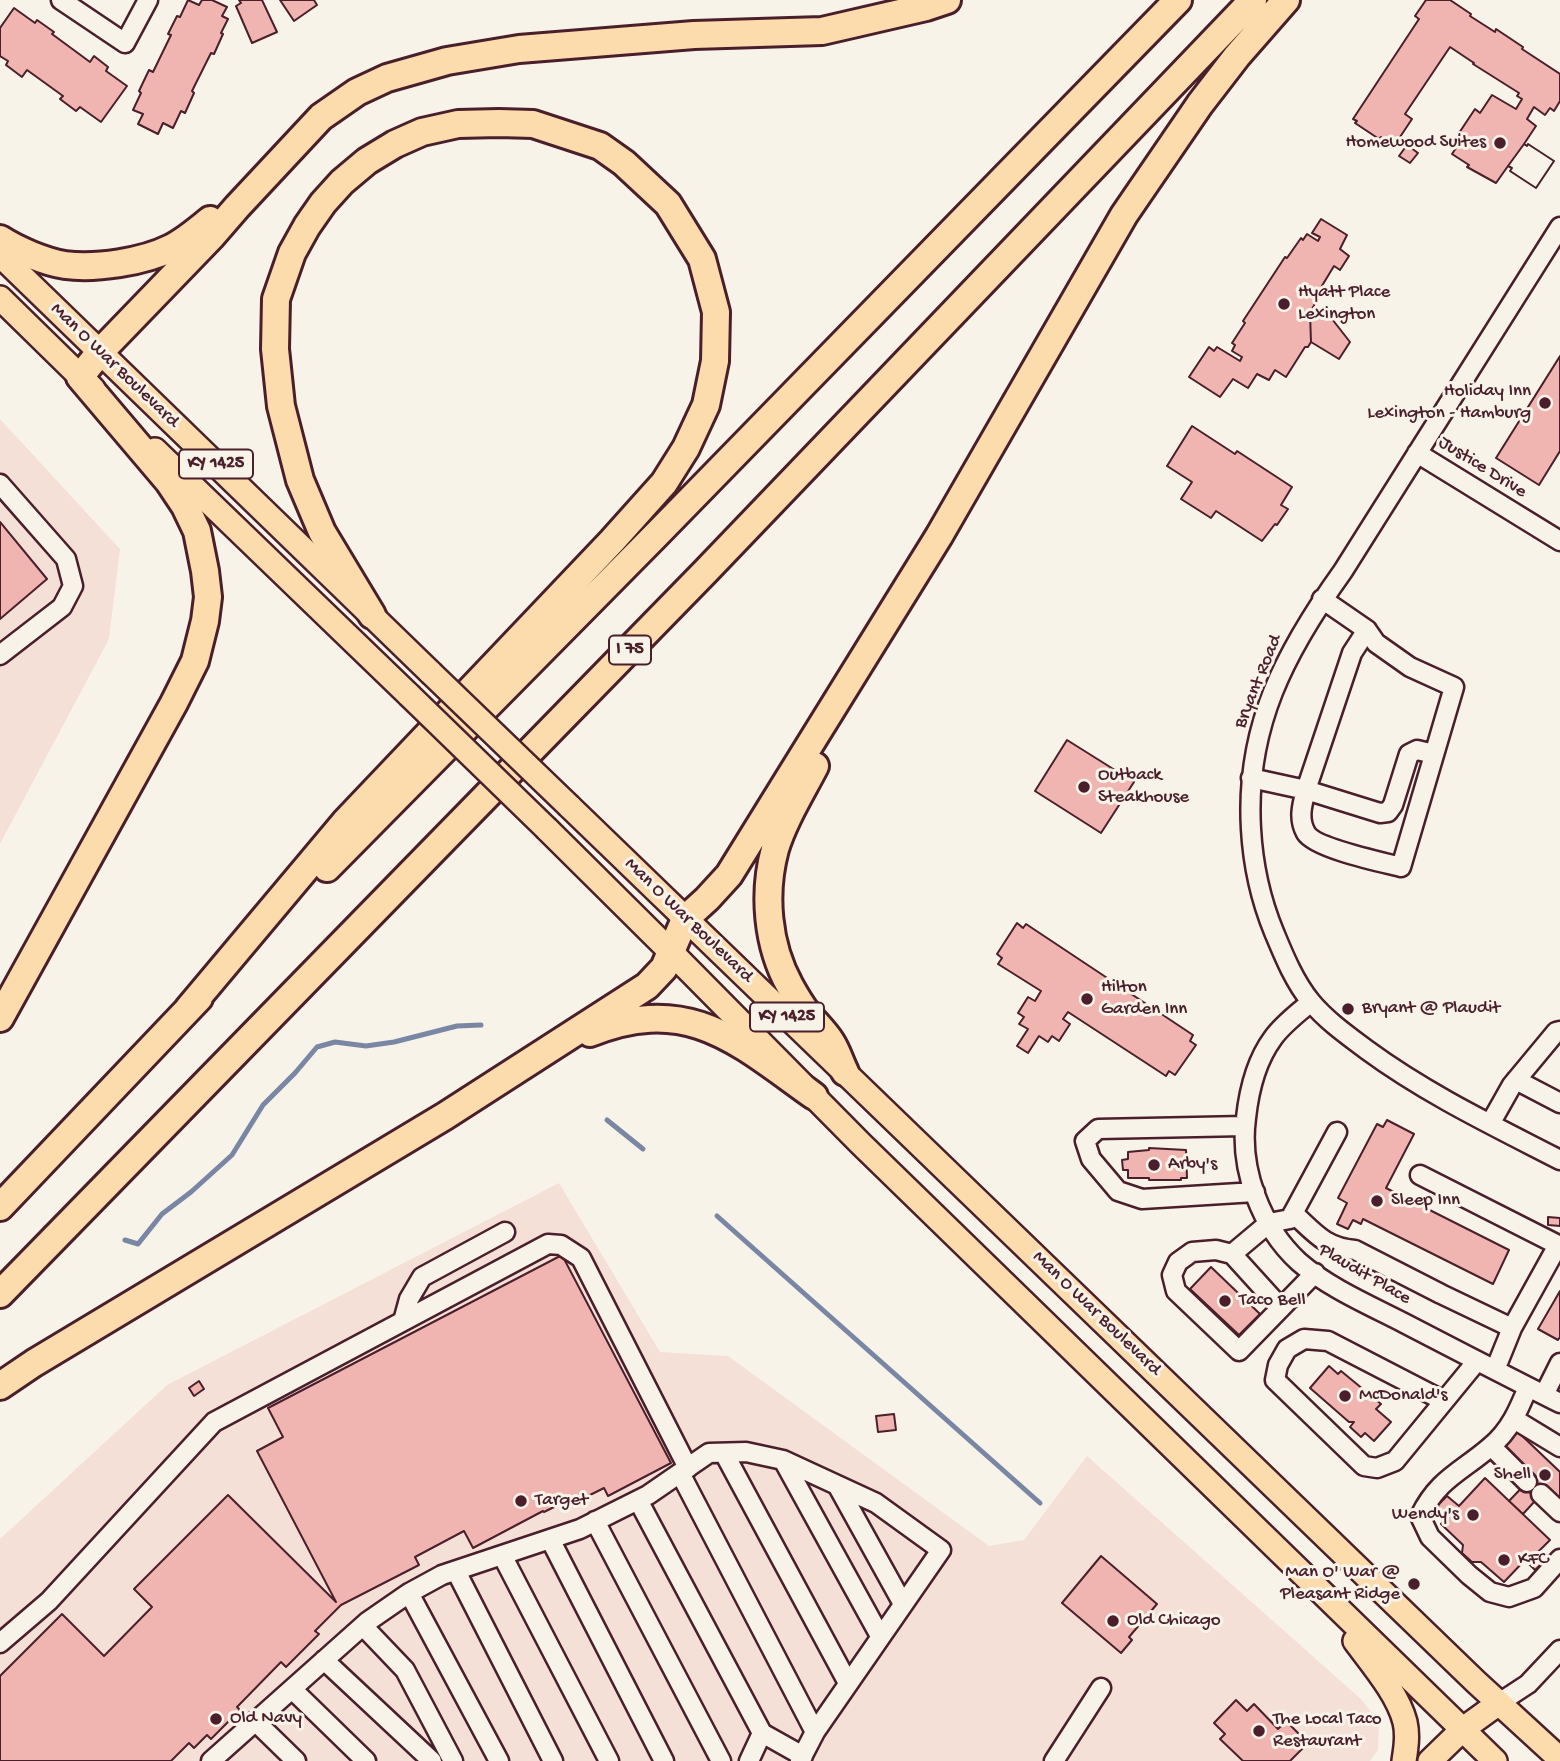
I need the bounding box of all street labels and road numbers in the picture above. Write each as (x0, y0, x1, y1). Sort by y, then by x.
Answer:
street label: Man O War Boulevard (45, 299, 183, 433)
street label: Justice Drive (1434, 432, 1530, 504)
road number: KY 1425 (179, 450, 253, 478)
street label: Bryant Road (1230, 632, 1288, 732)
road number: I 75 (609, 636, 651, 664)
street label: Man O War Boulevard (619, 854, 757, 988)
road number: KY 1425 (750, 1002, 824, 1032)
street label: Plaudit Place (1314, 1239, 1414, 1311)
street label: Man O War Boulevard (1027, 1247, 1165, 1381)

